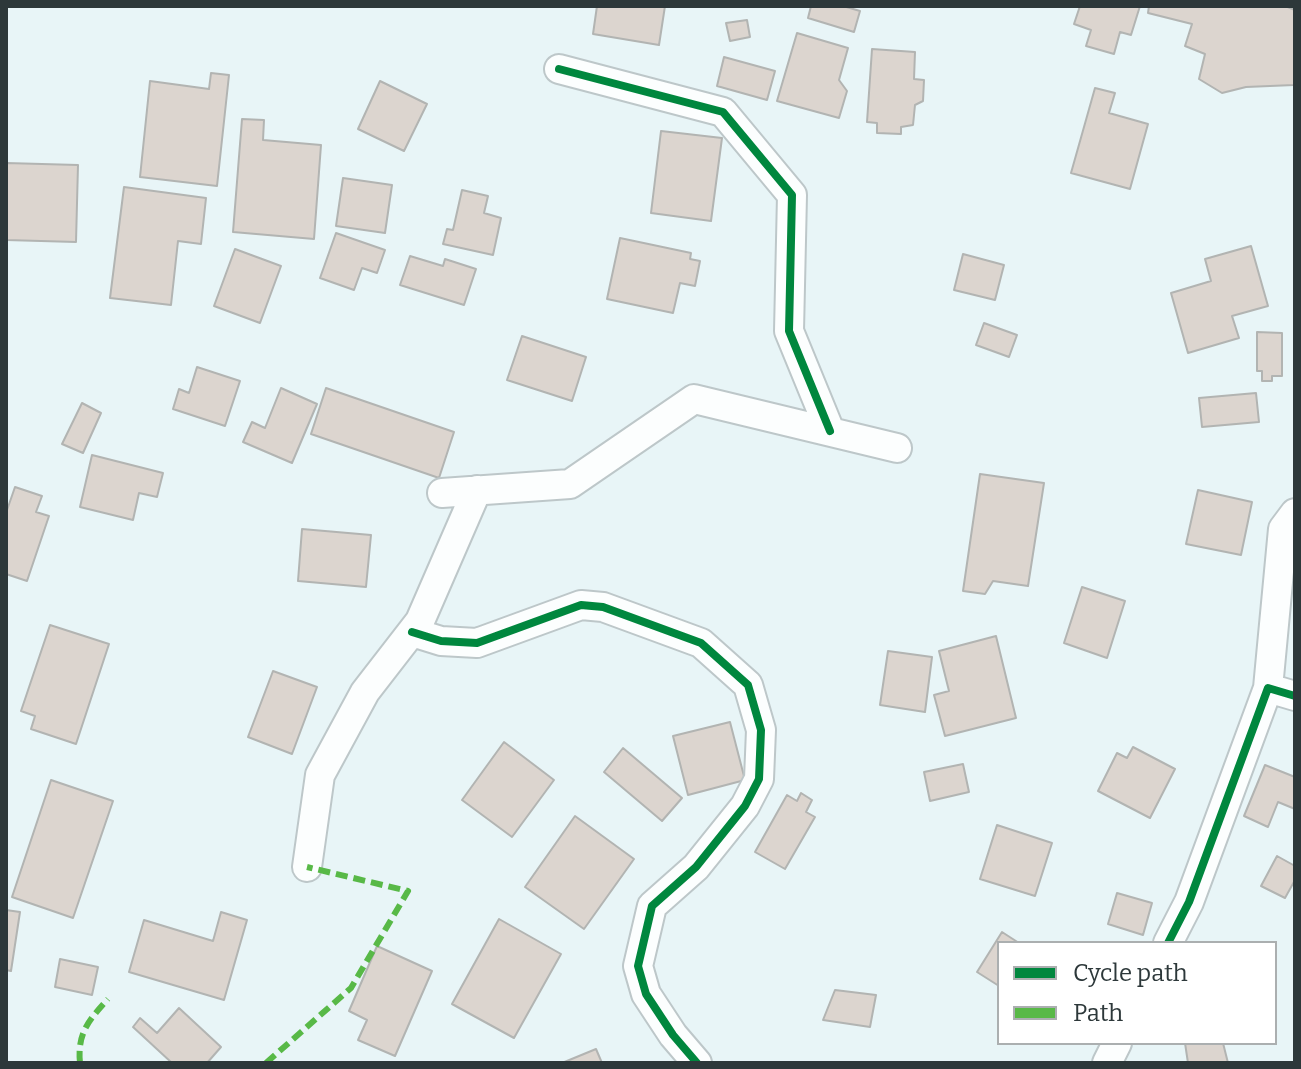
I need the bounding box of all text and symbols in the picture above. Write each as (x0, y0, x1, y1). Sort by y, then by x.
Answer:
legend (997, 941, 1277, 1045)
text: Cycle path (1073, 959, 1188, 987)
text: Path (1073, 999, 1123, 1027)

